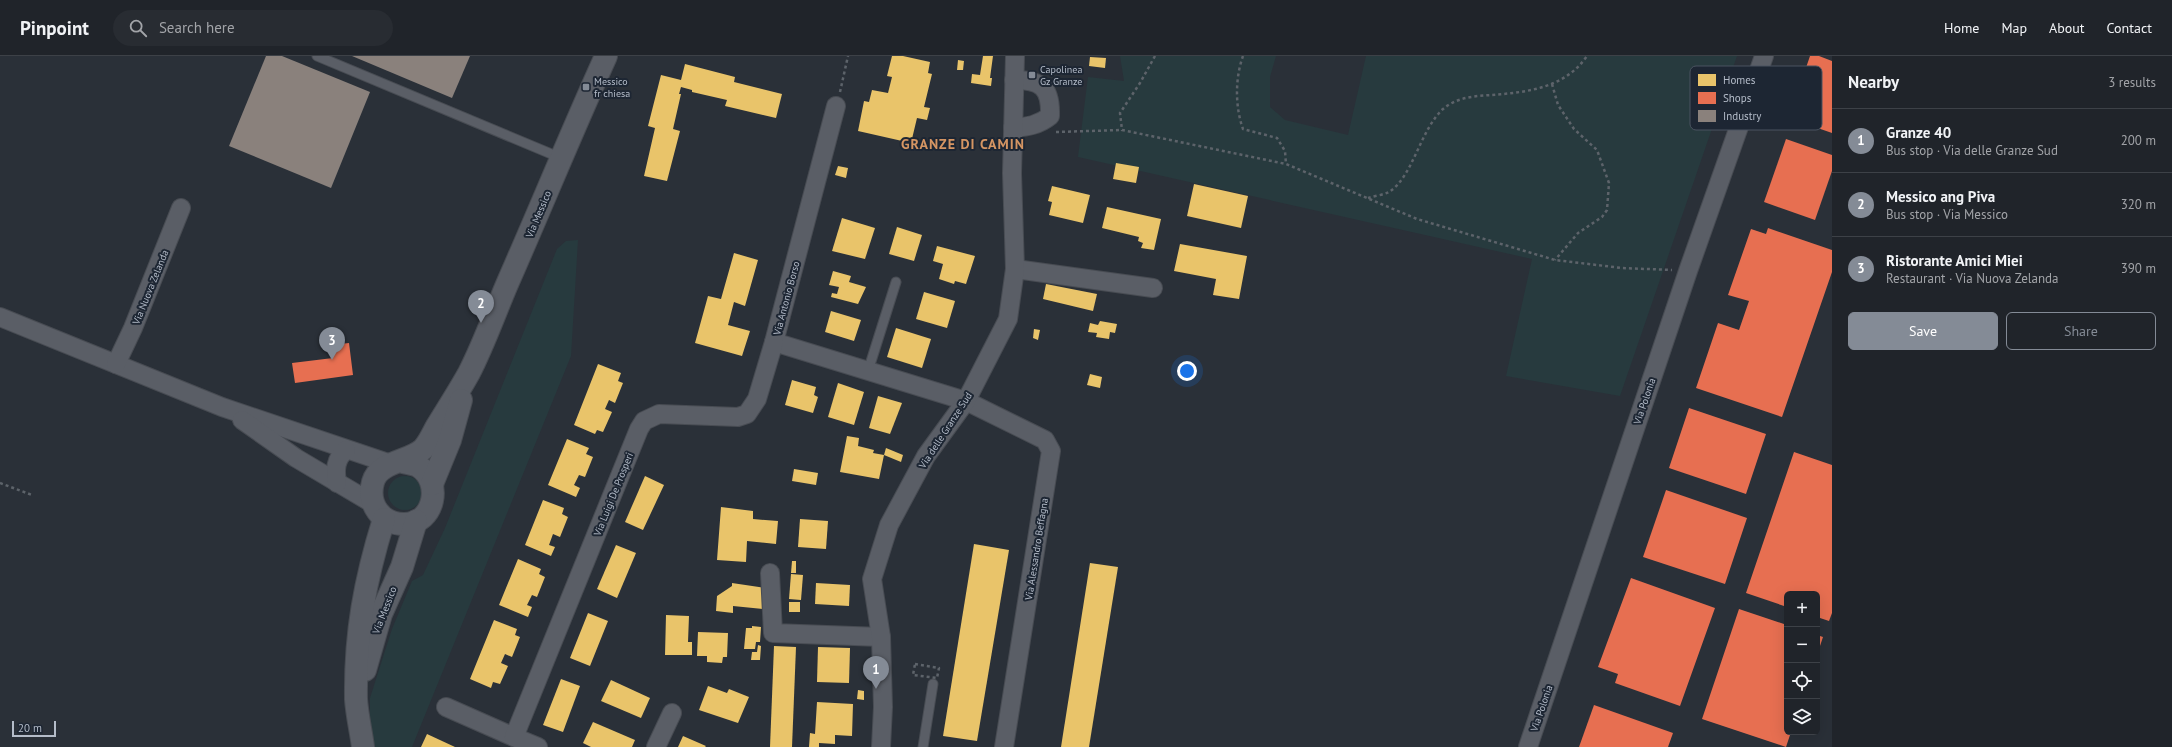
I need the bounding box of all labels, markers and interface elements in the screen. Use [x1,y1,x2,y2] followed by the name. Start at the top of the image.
[113,10,393,46] search box
[20,16,89,40] text: Pinpoint
[127,17,149,39] icon: search
[159,18,235,37] text: Search here
[1944,19,1979,37] text: Home
[2001,19,2027,37] text: Map
[2049,19,2085,37] text: About
[2107,19,2152,37] text: Contact
[1040,63,1082,88] place label: Capolinea Gz Granze
[1690,66,1822,130] legend
[1027,70,1037,80] marker: Capolinea Gz Granze
[1848,71,1899,93] text: Nearby
[1723,73,1756,87] text: Homes
[2108,74,2156,91] text: 3 results
[594,75,630,100] place label: Messico fr chiesa
[581,82,591,92] marker: Messico fr chiesa
[1723,91,1752,105] text: Shops
[1723,109,1762,123] text: Industry
[1886,123,1951,142] text: Granze 40
[1857,132,1865,149] text: 1
[2121,132,2156,149] text: 200 m
[901,135,1025,153] district label: GRANZE DI CAMIN
[1886,142,2058,159] text: Bus stop · Via delle Granze Sud
[1886,187,1995,206] text: Messico ang Piva
[522,189,554,241] street label: Via Messico
[1857,196,1865,213] text: 2
[2121,196,2156,213] text: 320 m
[1886,206,2008,223] text: Bus stop · Via Messico
[129,248,171,327] street label: Via Nuova Zelanda
[1886,251,2023,270] text: Ristorante Amici Miei
[770,260,803,337] street label: Via Antonio Borso
[1857,260,1865,277] text: 3
[2121,260,2156,277] text: 390 m
[1886,270,2059,287] text: Restaurant · Via Nuova Zelanda
[468,290,494,323] pin: 2
[1848,312,1998,350] button: Save
[2006,312,2156,350] button: Share
[319,327,345,360] pin: 3
[1177,361,1197,381] your location
[1630,376,1658,427] street label: Via Polonia
[915,390,975,472] street label: Via delle Granze Sud
[590,451,636,539] street label: Via Luigi De Prosperi
[1022,497,1051,602] street label: Via Alessandro Beffagna
[369,585,399,637] street label: Via Messico
[1784,591,1820,735] map controls
[1784,591,1820,627] button: +
[1784,627,1820,663] button: −
[863,656,889,689] pin: 1
[1784,663,1820,699] button: locate
[1527,683,1555,734] street label: Via Polonia
[1784,699,1820,735] button: layers
[12,719,56,738] scale bar
[18,721,42,735] text: 20 m

